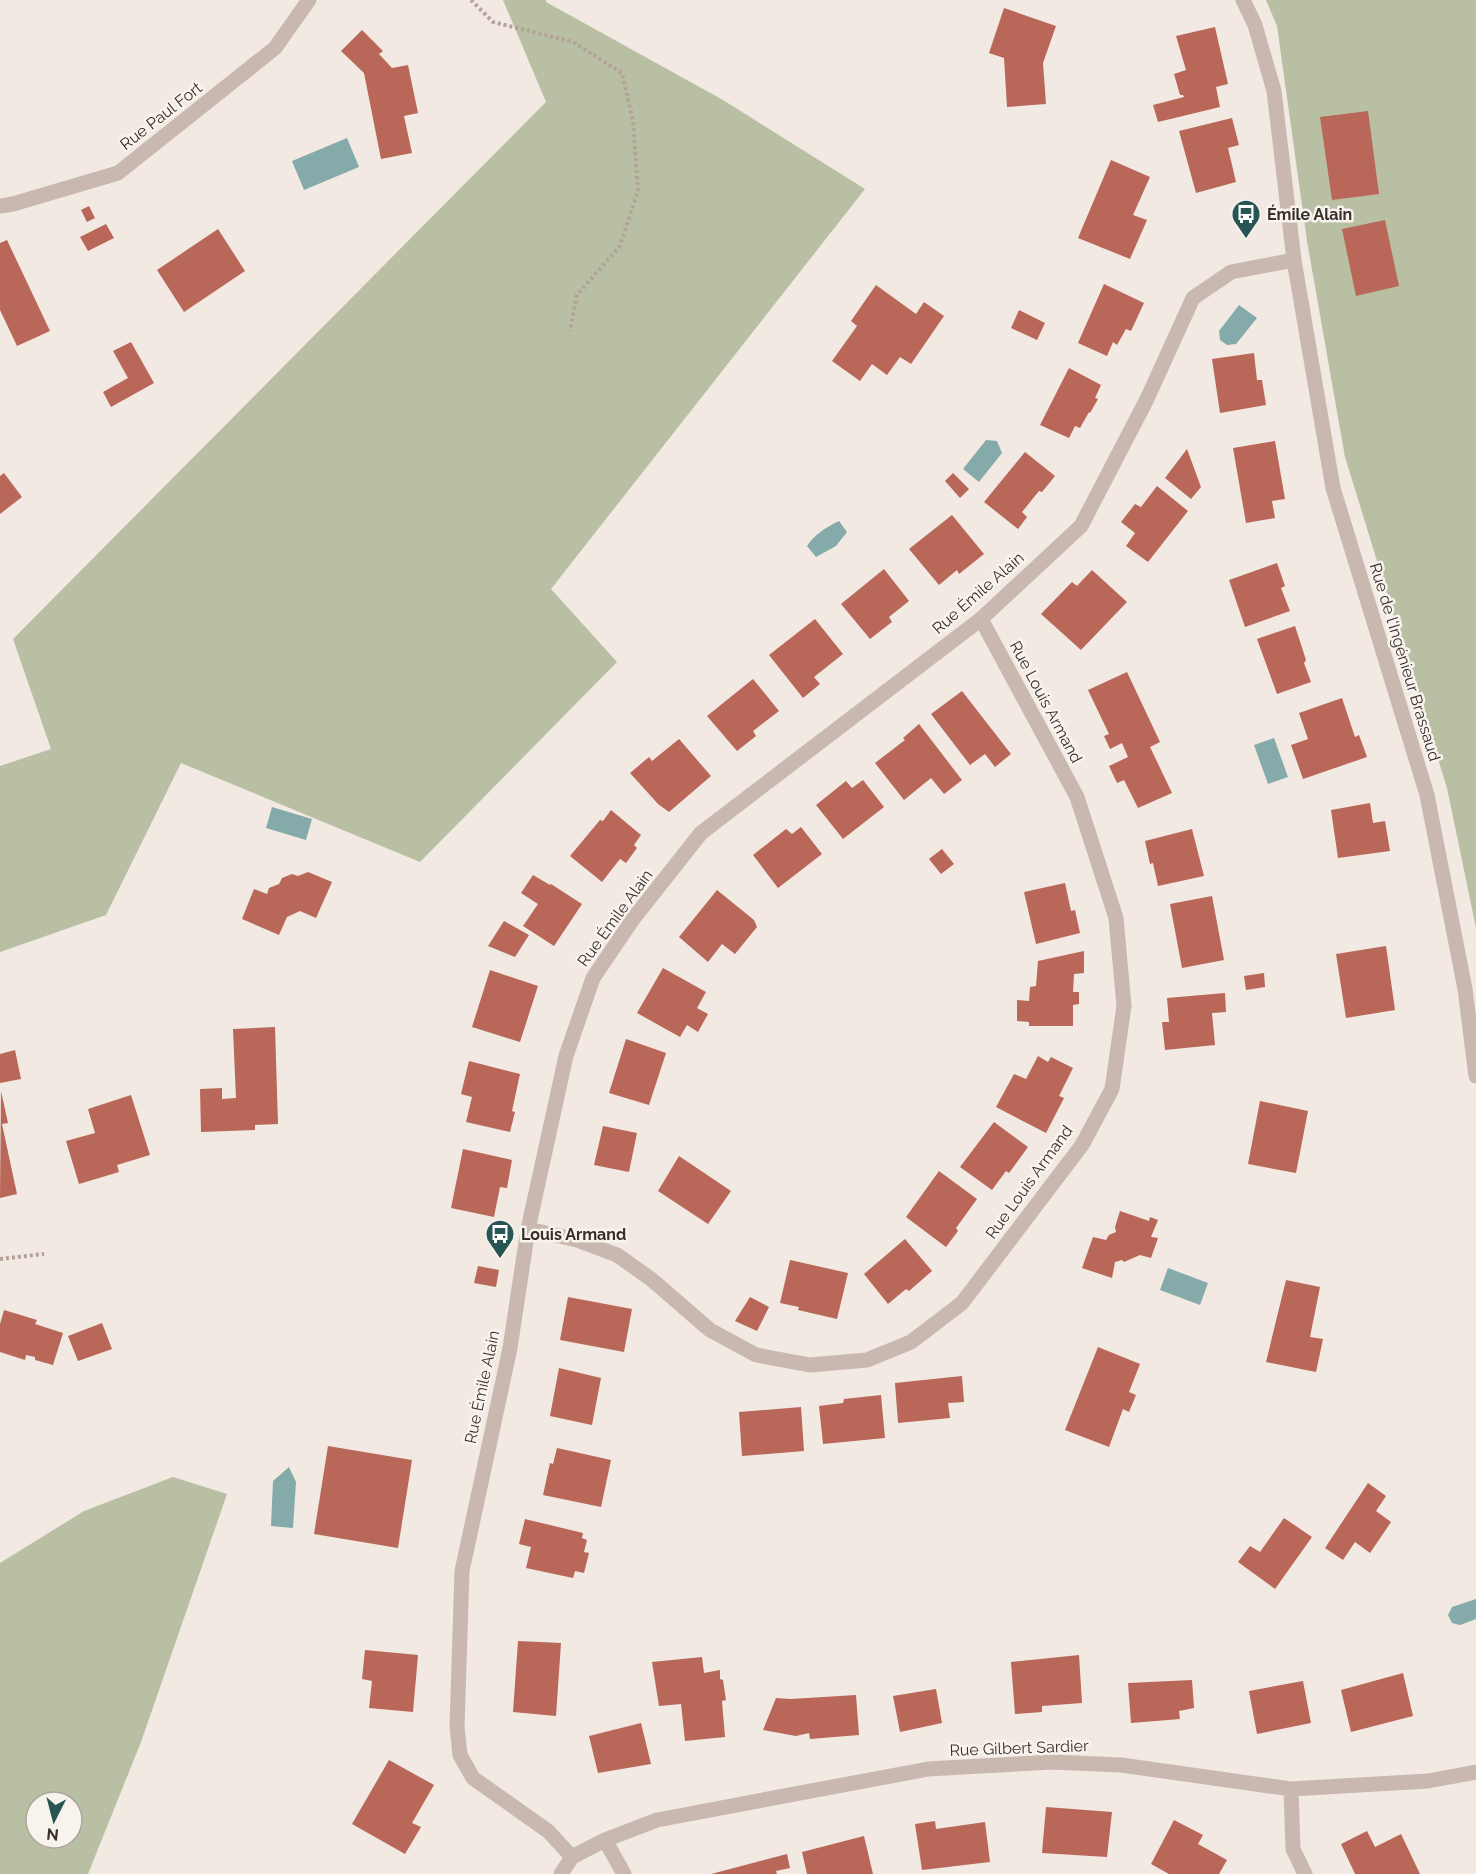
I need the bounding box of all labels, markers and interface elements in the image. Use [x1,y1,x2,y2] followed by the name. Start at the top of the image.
[116,78,206,154] street label: Rue Paul Fort
[1230,198,1262,240] bus stop icon: Émile Alain
[1267,204,1352,224] place label: Émile Alain
[928,547,1028,638] street label: Rue Émile Alain
[1366,561,1444,763] street label: Rue de l'Ingénieur Brassaud
[1006,638,1086,766] street label: Rue Louis Armand
[573,865,657,970] street label: Rue Émile Alain
[982,1122,1077,1242] street label: Rue Louis Armand
[484,1218,516,1260] bus stop icon: Louis Armand
[521,1225,626,1244] place label: Louis Armand
[460,1328,503,1445] street label: Rue Émile Alain
[949,1736,1089,1760] street label: Rue Gilbert Sardier
[24,1790,84,1850] north arrow
[45,1824,60,1845] text: N

